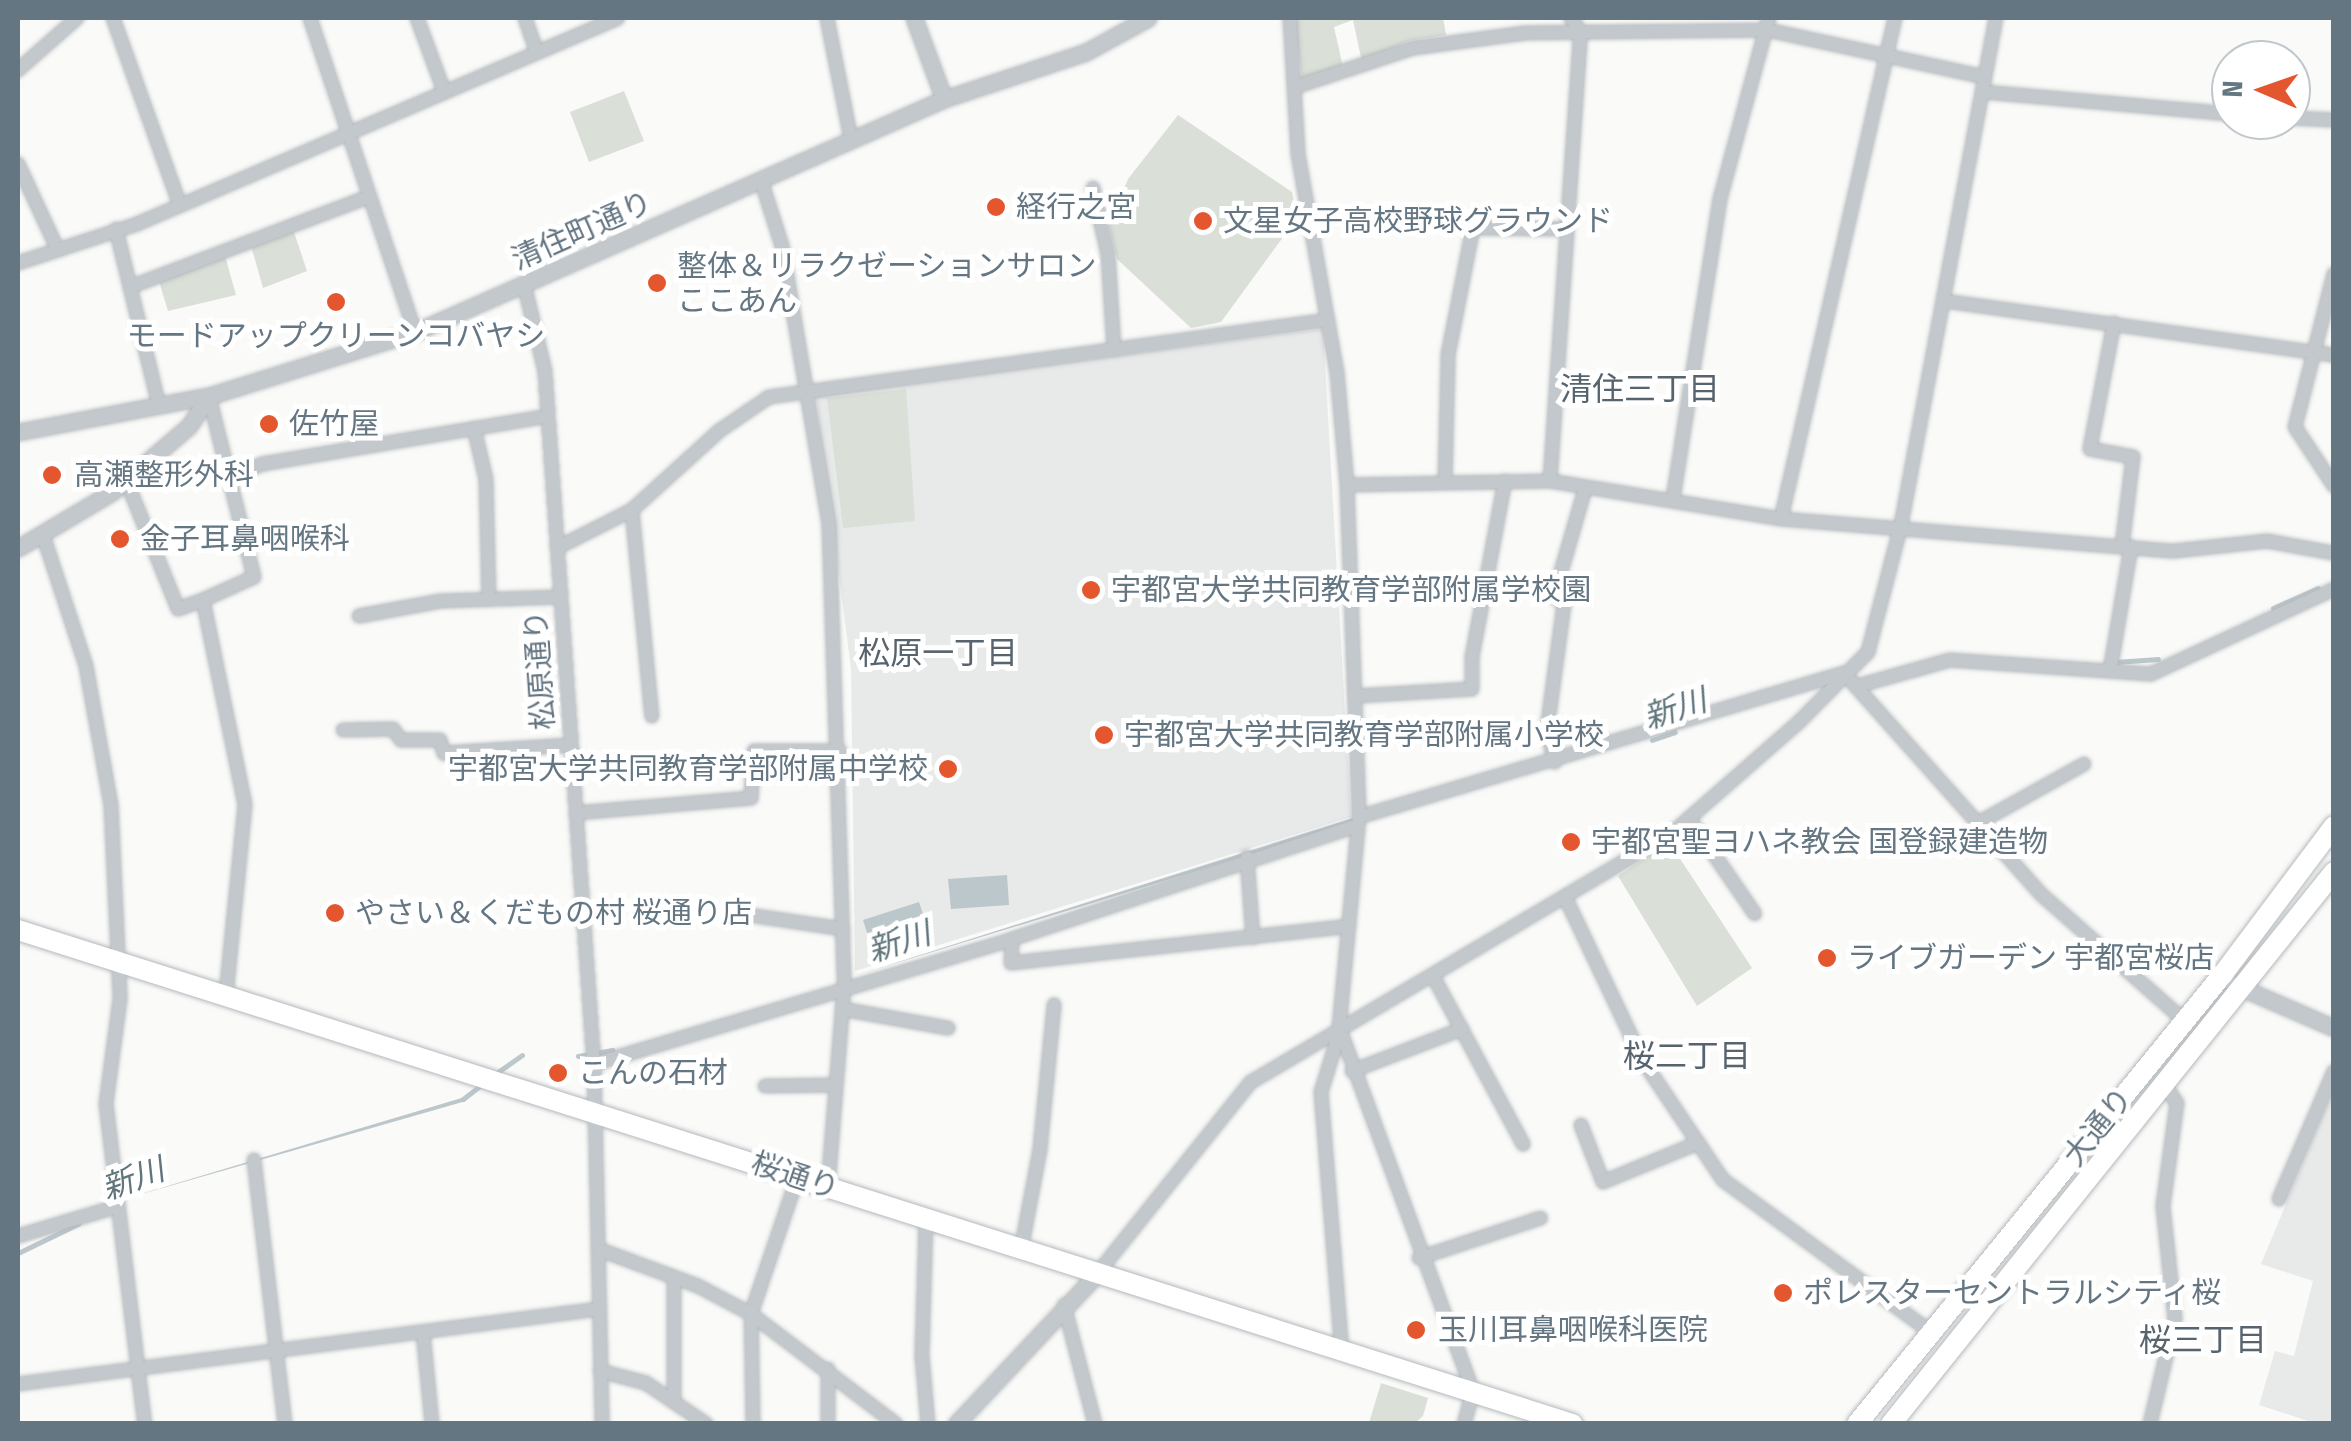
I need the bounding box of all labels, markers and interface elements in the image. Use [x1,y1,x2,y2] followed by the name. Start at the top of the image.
[2211,40,2311,140] north arrow
[2216,80,2249,98] text: N
[506,184,658,278] street label: 清住町通り
[1016,189,1136,225] place label: 経行之宮
[985,196,1007,218] marker: 経行之宮
[1223,203,1613,239] place label: 文星女子高校野球グラウンド
[1192,210,1214,232] marker: 文星女子高校野球グラウンド
[677,248,1097,318] place label: 整体＆リラクゼーションサロン ここあん
[646,272,668,294] marker: 整体＆リラクゼーションサロン ここあん
[325,291,347,313] marker: モードアップクリーンコバヤシ
[126,318,546,354] place label: モードアップクリーンコバヤシ
[1560,370,1720,408] district label: 清住三丁目
[289,406,379,442] place label: 佐竹屋
[258,413,280,435] marker: 佐竹屋
[74,457,254,493] place label: 高瀬整形外科
[39,462,65,488] marker: 高瀬整形外科
[140,521,350,557] place label: 金子耳鼻咽喉科
[109,528,131,550] marker: 金子耳鼻咽喉科
[1111,572,1591,608] place label: 宇都宮大学共同教育学部附属学校園
[1080,579,1102,601] marker: 宇都宮大学共同教育学部附属学校園
[518,609,562,731] street label: 松原通り
[858,634,1018,672] district label: 松原一丁目
[1639,681,1711,737] water label: 新川
[1124,717,1604,753] place label: 宇都宮大学共同教育学部附属小学校
[1093,724,1115,746] marker: 宇都宮大学共同教育学部附属小学校
[448,751,928,787] place label: 宇都宮大学共同教育学部附属中学校
[937,758,959,780] marker: 宇都宮大学共同教育学部附属中学校
[1591,824,2048,860] place label: 宇都宮聖ヨハネ教会 国登録建造物
[1560,831,1582,853] marker: 宇都宮聖ヨハネ教会 国登録建造物
[355,895,752,931] place label: やさい＆くだもの村 桜通り店
[324,902,346,924] marker: やさい＆くだもの村 桜通り店
[863,914,935,970] water label: 新川
[1847,940,2214,976] place label: ライブガーデン 宇都宮桜店
[1816,947,1838,969] marker: ライブガーデン 宇都宮桜店
[1623,1037,1751,1075] district label: 桜二丁目
[578,1055,728,1091] place label: こんの石材
[547,1062,569,1084] marker: こんの石材
[2056,1081,2140,1173] street label: 大通り
[747,1145,843,1207] street label: 桜通り
[96,1150,170,1208] water label: 新川
[1803,1275,2223,1311] place label: ポレスターセントラルシティ桜
[1772,1282,1794,1304] marker: ポレスターセントラルシティ桜
[1438,1312,1708,1348] place label: 玉川耳鼻咽喉科医院
[1403,1317,1429,1343] marker: 玉川耳鼻咽喉科医院
[2139,1321,2267,1359] district label: 桜三丁目

